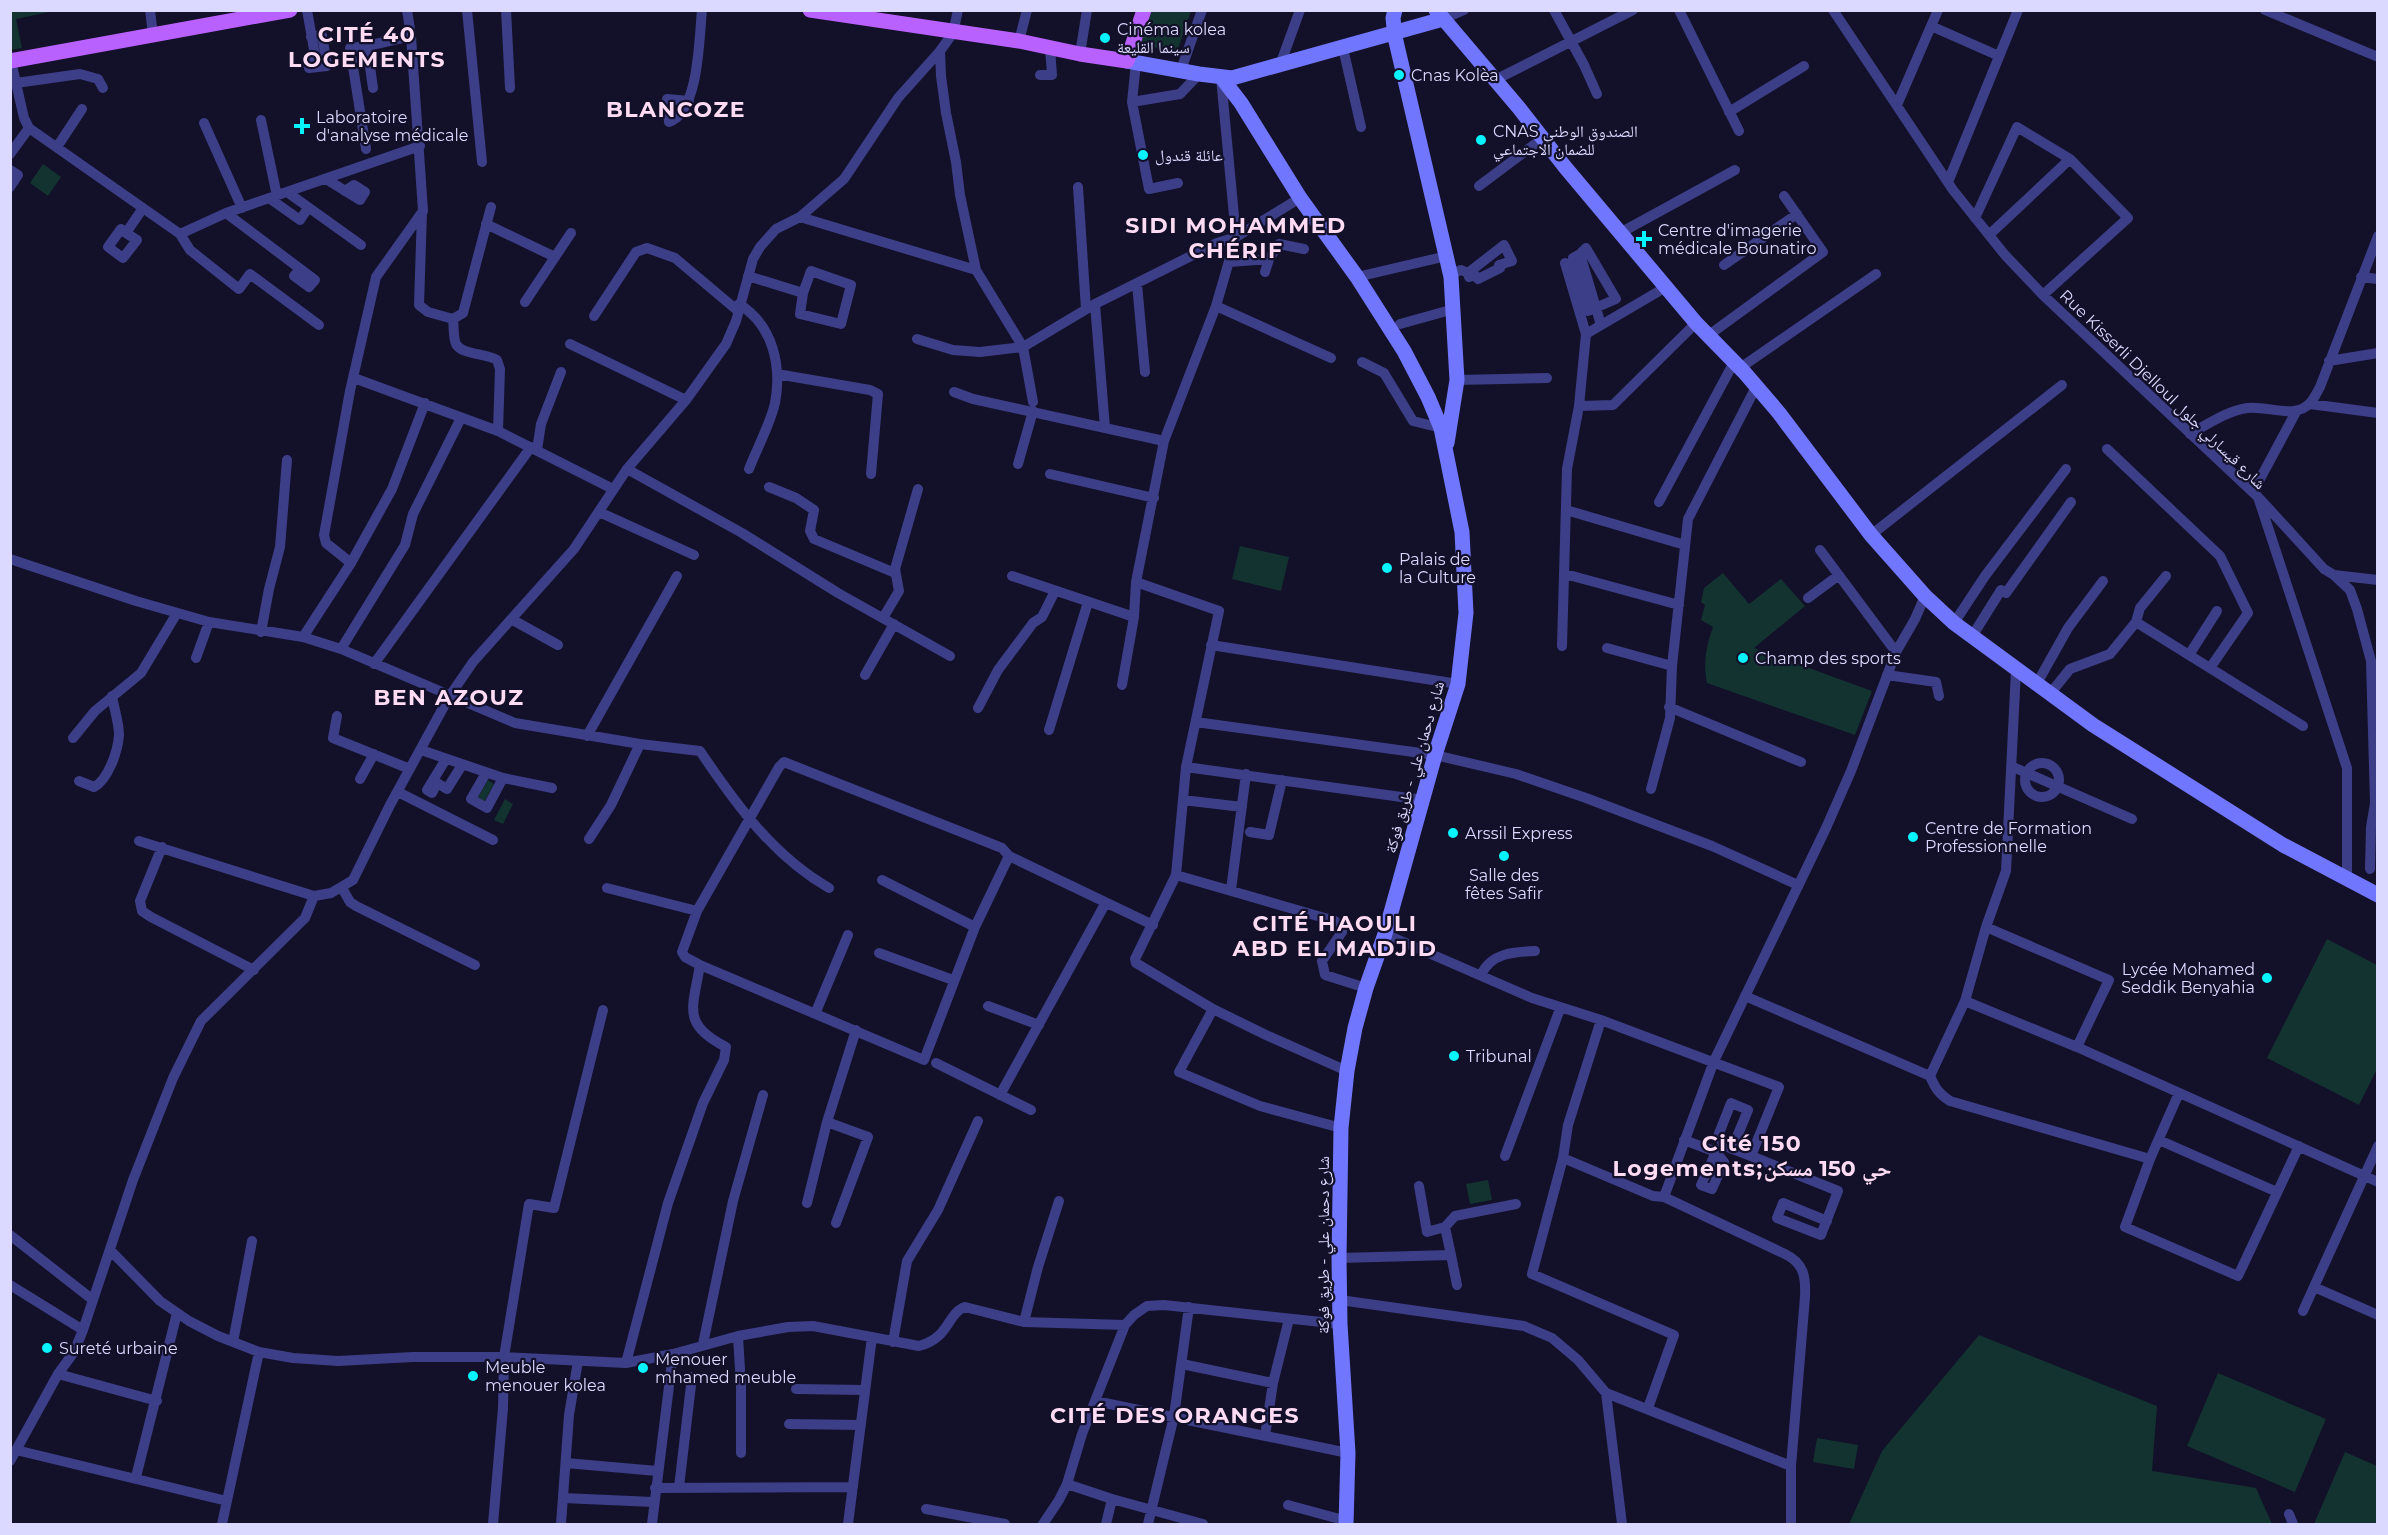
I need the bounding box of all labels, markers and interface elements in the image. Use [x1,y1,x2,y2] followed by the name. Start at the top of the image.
[1117,20,1226,57] place label: Cinéma kolea سينما القليعة
[288,21,446,73] district label: CITÉ 40 LOGEMENTS
[1098,31,1112,45] marker: Cinéma kolea سينما القليعة
[1411,66,1499,85] place label: Cnas Kolèa
[1392,68,1406,82] marker: Cnas Kolèa
[606,96,746,123] district label: BLANCOZE
[316,108,468,145] place label: Laboratoire d'analyse médicale
[293,117,311,135] marker: Laboratoire d'analyse médicale
[1493,122,1638,162] place label: CNAS الصندوق الوطني للضمان الاجتماعي
[1474,133,1488,147] marker: CNAS الصندوق الوطني للضمان الاجتماعي
[1155,146,1223,166] place label: عائلة قندول
[1136,148,1150,162] marker: عائلة قندول
[1125,212,1347,264] district label: SIDI MOHAMMED CHÉRIF
[1658,221,1817,258] place label: Centre d'imagerie médicale Bounatiro
[1635,230,1653,248] marker: Centre d'imagerie médicale Bounatiro
[2054,286,2270,495] street label: Rue Kisserli Djelloul شارع قيسارلي جلول
[1399,550,1476,587] place label: Palais de la Culture
[1380,561,1394,575] marker: Palais de la Culture
[1755,649,1901,668] place label: Champ des sports
[1736,651,1750,665] marker: Champ des sports
[1381,679,1451,856] street label: شارع دحمان علي - طريق فوكة
[373,684,525,711] district label: BEN AZOUZ
[1925,819,2092,856] place label: Centre de Formation Professionnelle
[1465,824,1573,843] place label: Arssil Express
[1446,826,1460,840] marker: Arssil Express
[1906,830,1920,844] marker: Centre de Formation Professionnelle
[1497,849,1511,863] marker: Salle des fêtes Safir
[1465,866,1543,903] place label: Salle des fêtes Safir
[1232,910,1437,962] district label: CITÉ HAOULI ABD EL MADJID
[2121,960,2255,997] place label: Lycée Mohamed Seddik Benyahia
[2260,971,2274,985] marker: Lycée Mohamed Seddik Benyahia
[1466,1047,1532,1066] place label: Tribunal
[1447,1049,1461,1063] marker: Tribunal
[1613,1130,1891,1185] district label: Cité 150 Logements;حي 150 مسكن
[1314,1156,1336,1334] street label: شارع دحمان علي - طريق فوكة
[59,1339,178,1358] place label: Sureté urbaine
[40,1341,54,1355] marker: Sureté urbaine
[655,1350,796,1387] place label: Menouer mhamed meuble
[485,1358,606,1395] place label: Meuble menouer kolea
[636,1361,650,1375] marker: Menouer mhamed meuble
[466,1369,480,1383] marker: Meuble menouer kolea
[1050,1402,1300,1429] district label: CITÉ DES ORANGES

